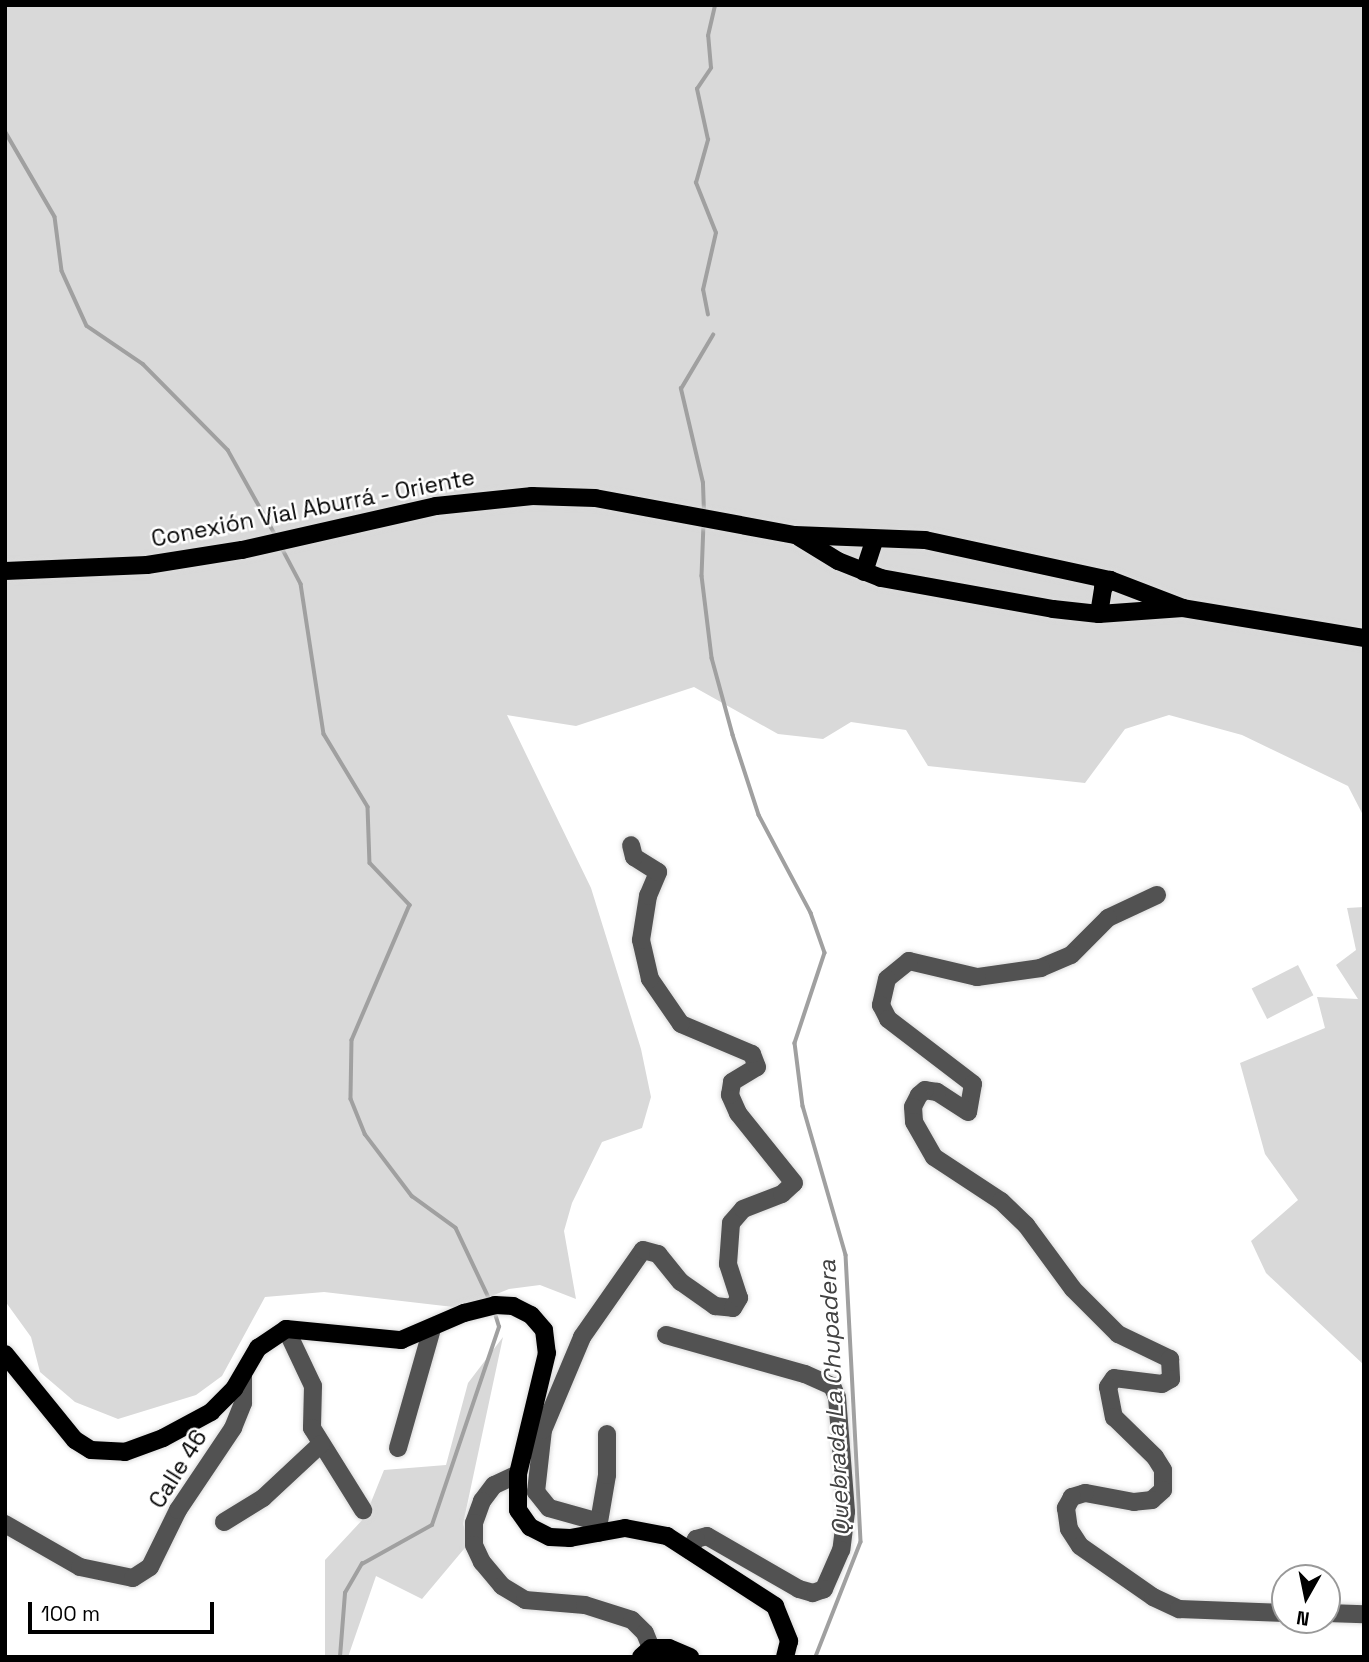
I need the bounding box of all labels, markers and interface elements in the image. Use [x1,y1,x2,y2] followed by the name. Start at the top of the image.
[148,463,478,553] street label: Conexión Vial Aburrá - Oriente
[812,1259,856,1537] water label: Quebrada La Chupadera
[143,1425,213,1513] street label: Calle 46
[1271,1564,1341,1634] north arrow
[32,1588,217,1632] scale bar
[41,1600,100,1627] text: 100 m
[1295,1605,1311,1632] text: N

